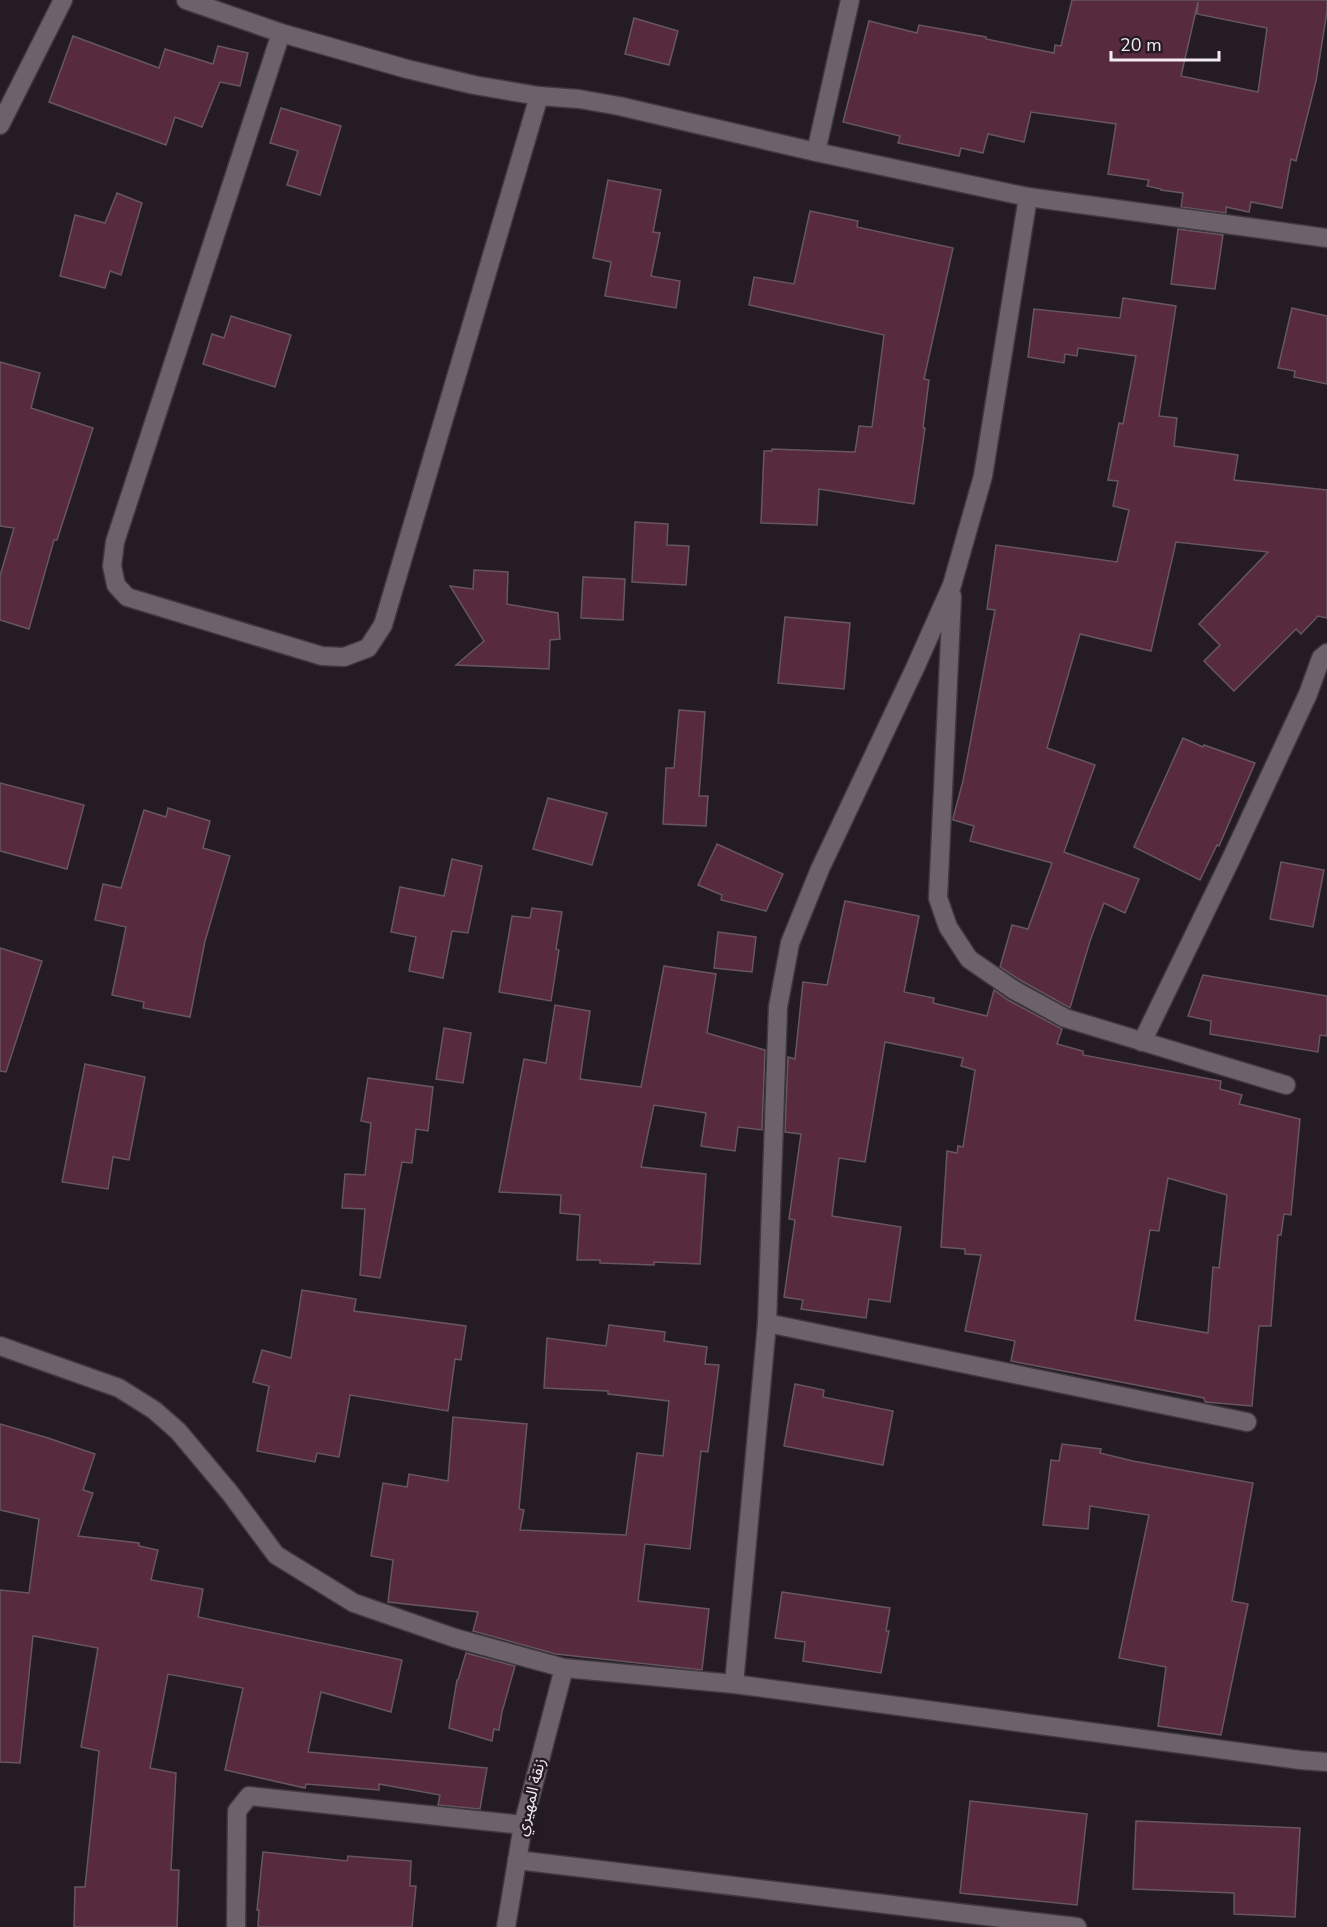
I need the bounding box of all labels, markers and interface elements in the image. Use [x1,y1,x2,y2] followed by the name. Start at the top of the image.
[1111,24,1219,62] scale bar
[1120,33,1162,57] text: 20 m
[511,1756,552,1838] street label: زنقة المهيري

